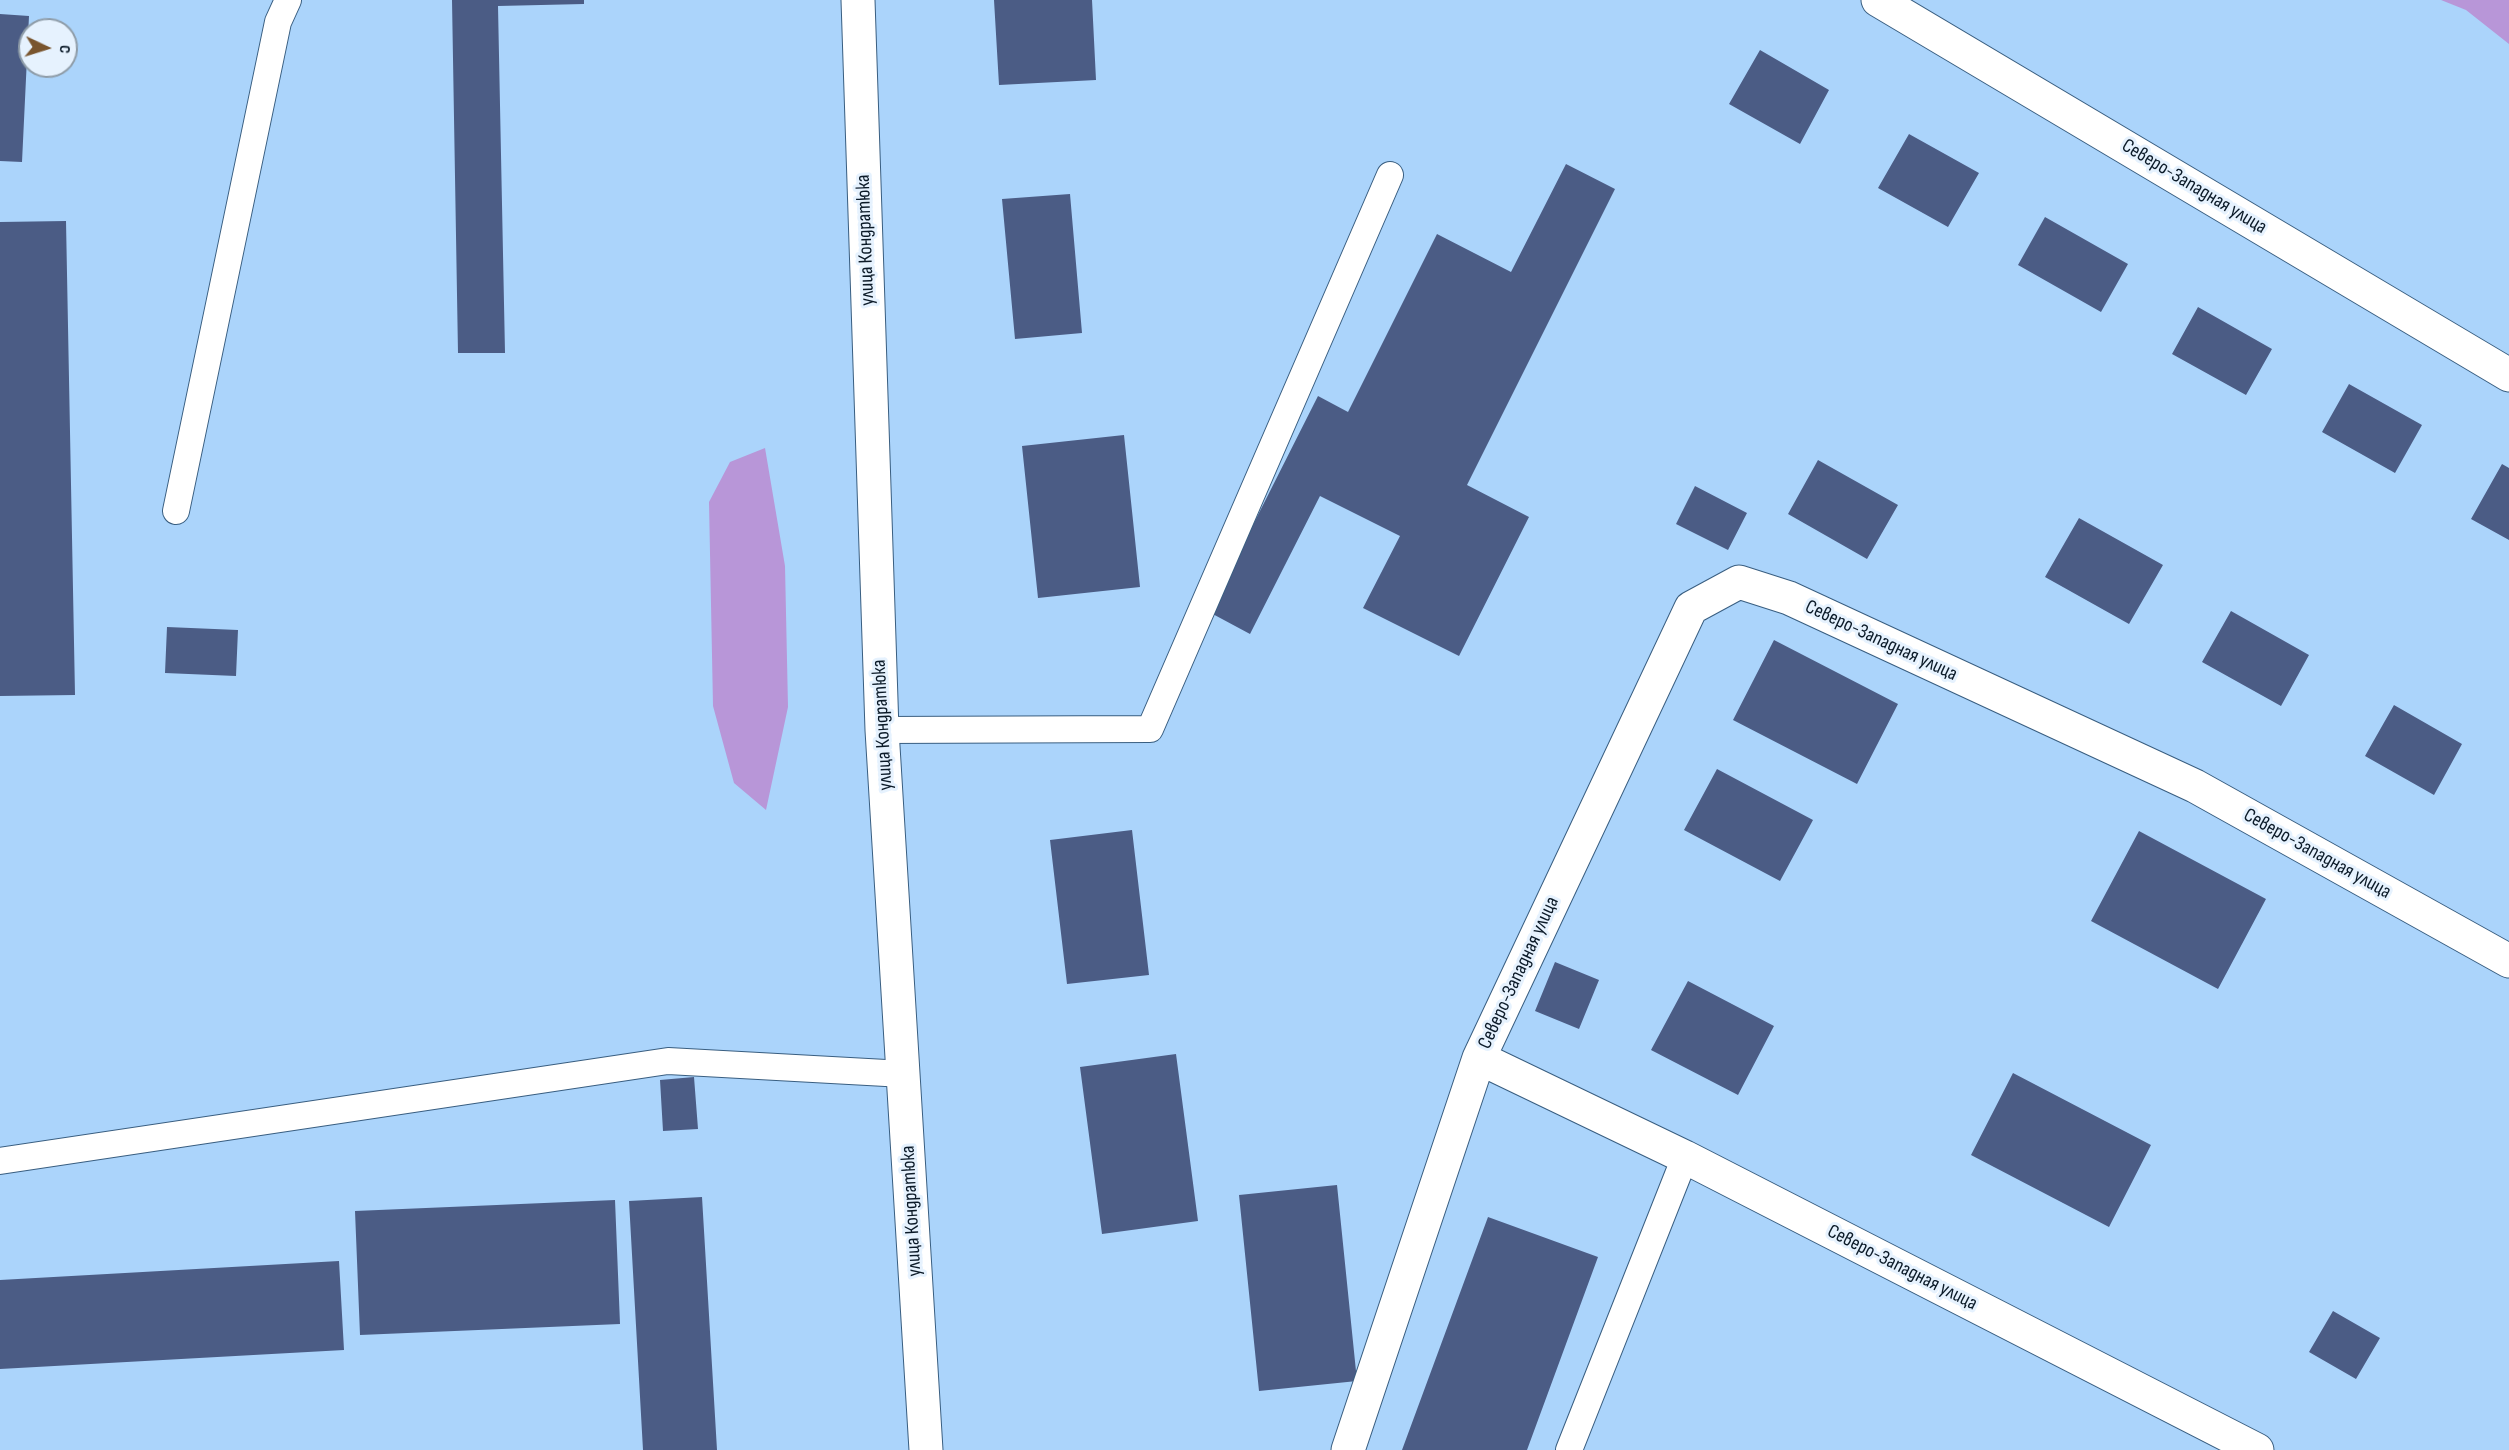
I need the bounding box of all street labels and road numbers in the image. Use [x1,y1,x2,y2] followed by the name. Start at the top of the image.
[2117,134,2271,240] street label: Северо-Западная улица
[852,174,880,306] street label: улица Кондратюка
[1801,595,1961,687] street label: Северо-Западная улица
[868,659,898,791] street label: улица Кондратюка
[2239,804,2395,904] street label: Северо-Западная улица
[1473,893,1565,1053] street label: Северо-Западная улица
[897,1145,927,1277] street label: улица Кондратюка
[1823,1220,1981,1316] street label: Северо-Западная улица

